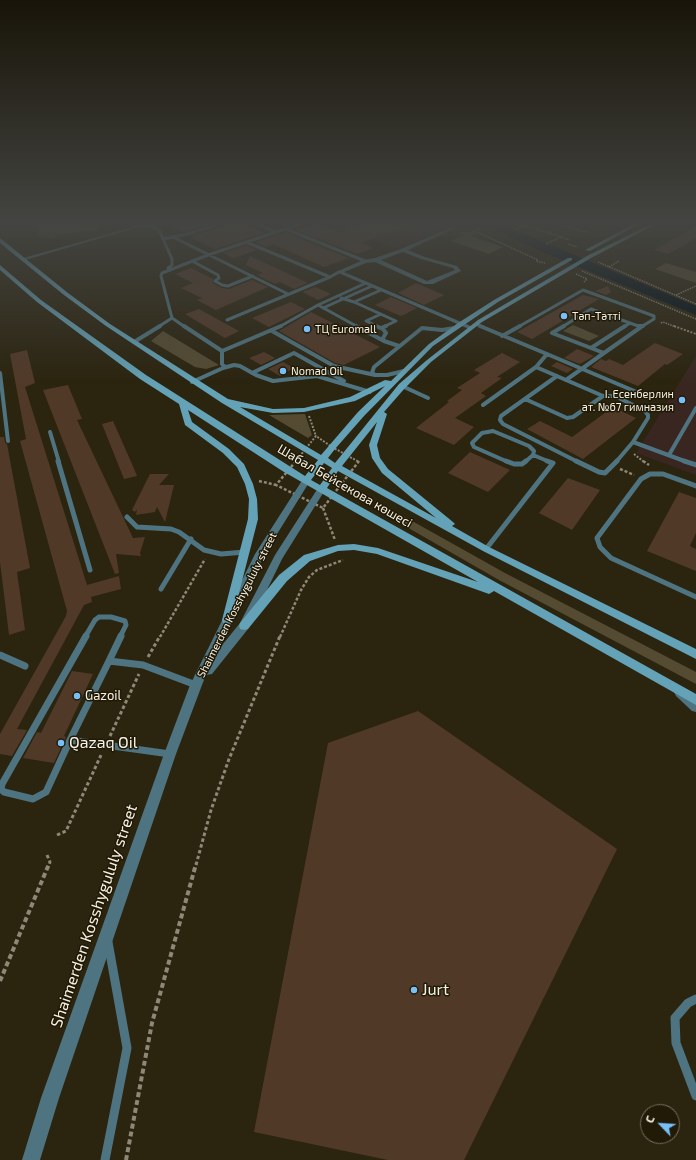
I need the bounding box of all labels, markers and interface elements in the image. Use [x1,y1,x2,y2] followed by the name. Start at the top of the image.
[572,309,621,323] place label: Тәп-Тәтті
[559,311,569,321] marker: Тәп-Тәтті
[315,322,377,336] place label: ТЦ Euromall
[302,324,312,334] marker: ТЦ Euromall
[291,364,343,378] place label: Nomad Oil
[278,366,288,376] marker: Nomad Oil
[582,387,674,413] place label: І. Есенберлин ат. №67 гимназия
[677,395,687,405] marker: І. Есенберлин ат. №67 гимназия
[275,441,415,531] street label: Шабал Бейсекова көшесі
[194,530,280,680] street label: Shaimerden Kosshygululy street
[85,688,121,704] place label: Gazoil
[72,691,82,701] marker: Gazoil
[69,733,138,753] place label: Qazaq Oil
[56,738,66,748] marker: Qazaq Oil
[47,802,141,1030] street label: Shaimerden Kosshygululy street
[422,980,449,1000] place label: Jurt
[409,985,419,995] marker: Jurt
[640,1104,680,1144] north arrow
[642,1113,657,1125] text: С

